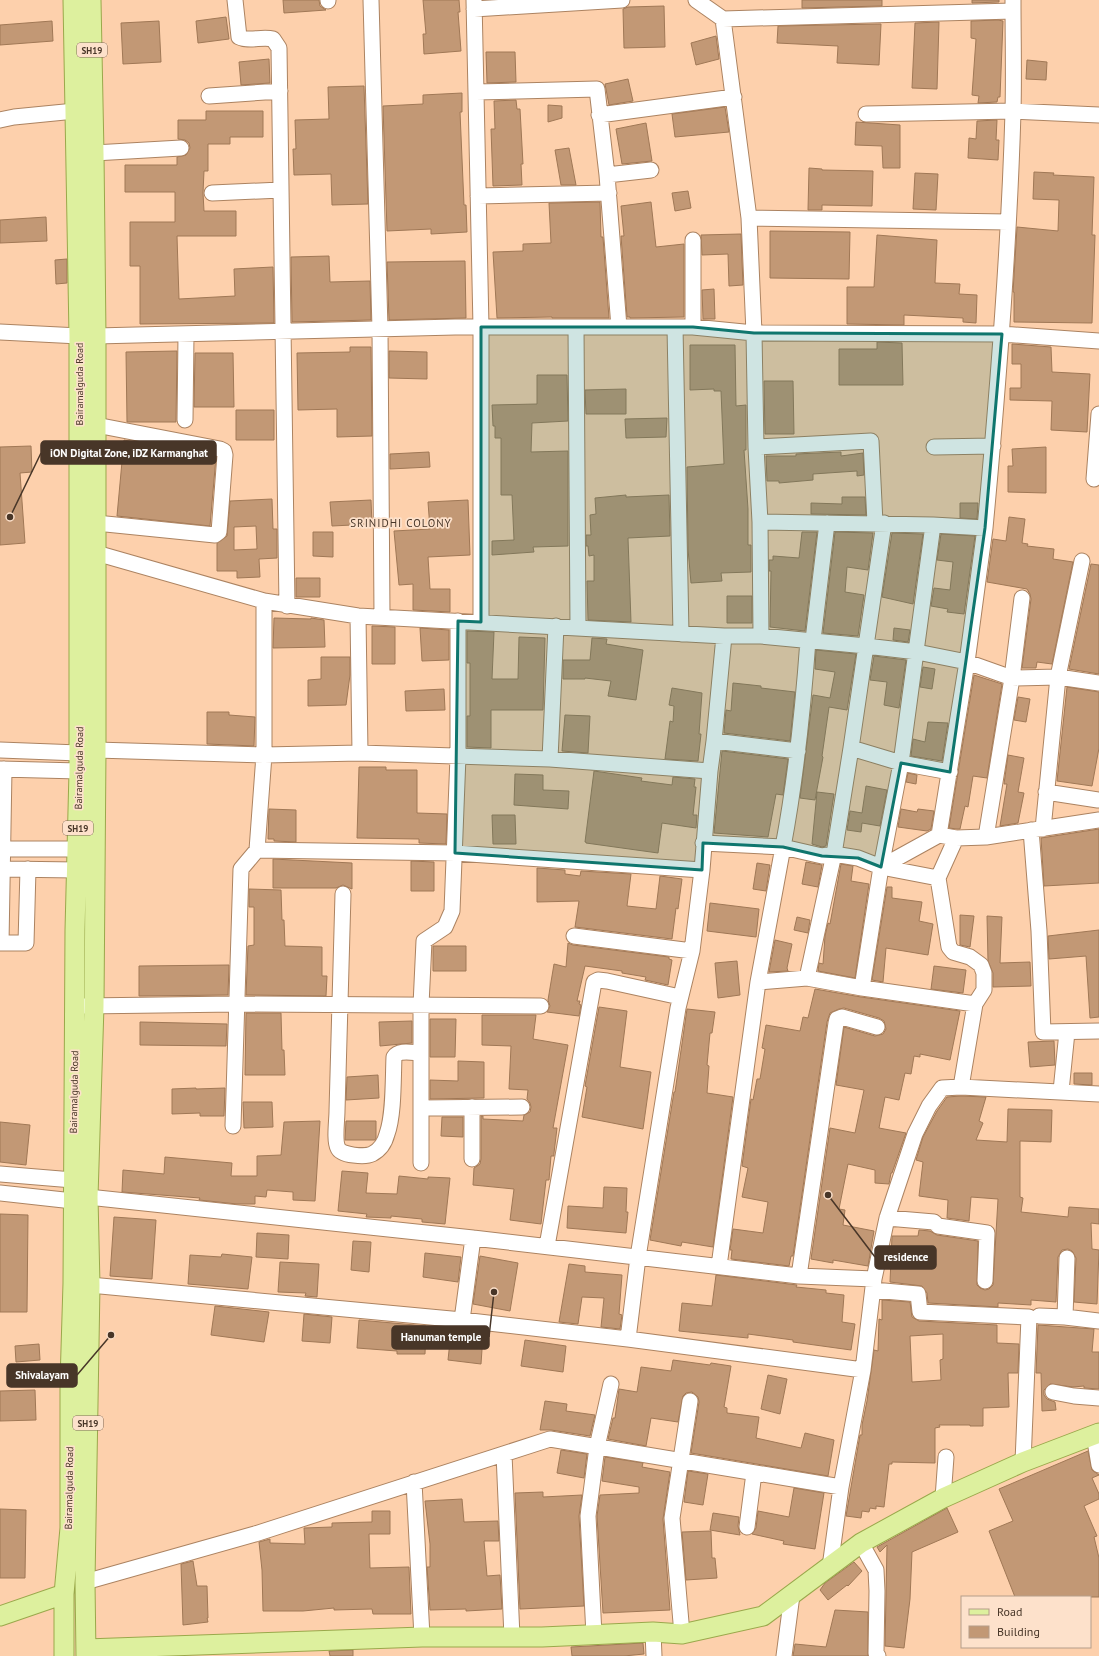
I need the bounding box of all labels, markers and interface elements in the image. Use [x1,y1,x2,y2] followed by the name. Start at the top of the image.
[77,43,107,57] road number: SH19
[73,343,86,425] street label: Bairamalguda Road
[41,441,216,464] callout: iON Digital Zone, iDZ Karmanghat
[50,446,208,460] text: iON Digital Zone, iDZ Karmanghat
[350,516,452,530] district label: SRINIDHI COLONY
[72,727,86,809] street label: Bairamalguda Road
[63,821,93,835] road number: SH19
[67,1051,81,1133] street label: Bairamalguda Road
[875,1246,936,1269] callout: residence
[884,1250,929,1264] text: residence
[392,1326,489,1349] callout: Hanuman temple
[401,1330,482,1344] text: Hanuman temple
[7,1364,77,1387] callout: Shivalayam
[15,1368,69,1382] text: Shivalayam
[73,1416,103,1430] road number: SH19
[62,1447,76,1529] street label: Bairamalguda Road
[961,1596,1091,1648] legend
[997,1604,1022,1619] text: Road
[997,1624,1040,1639] text: Building

